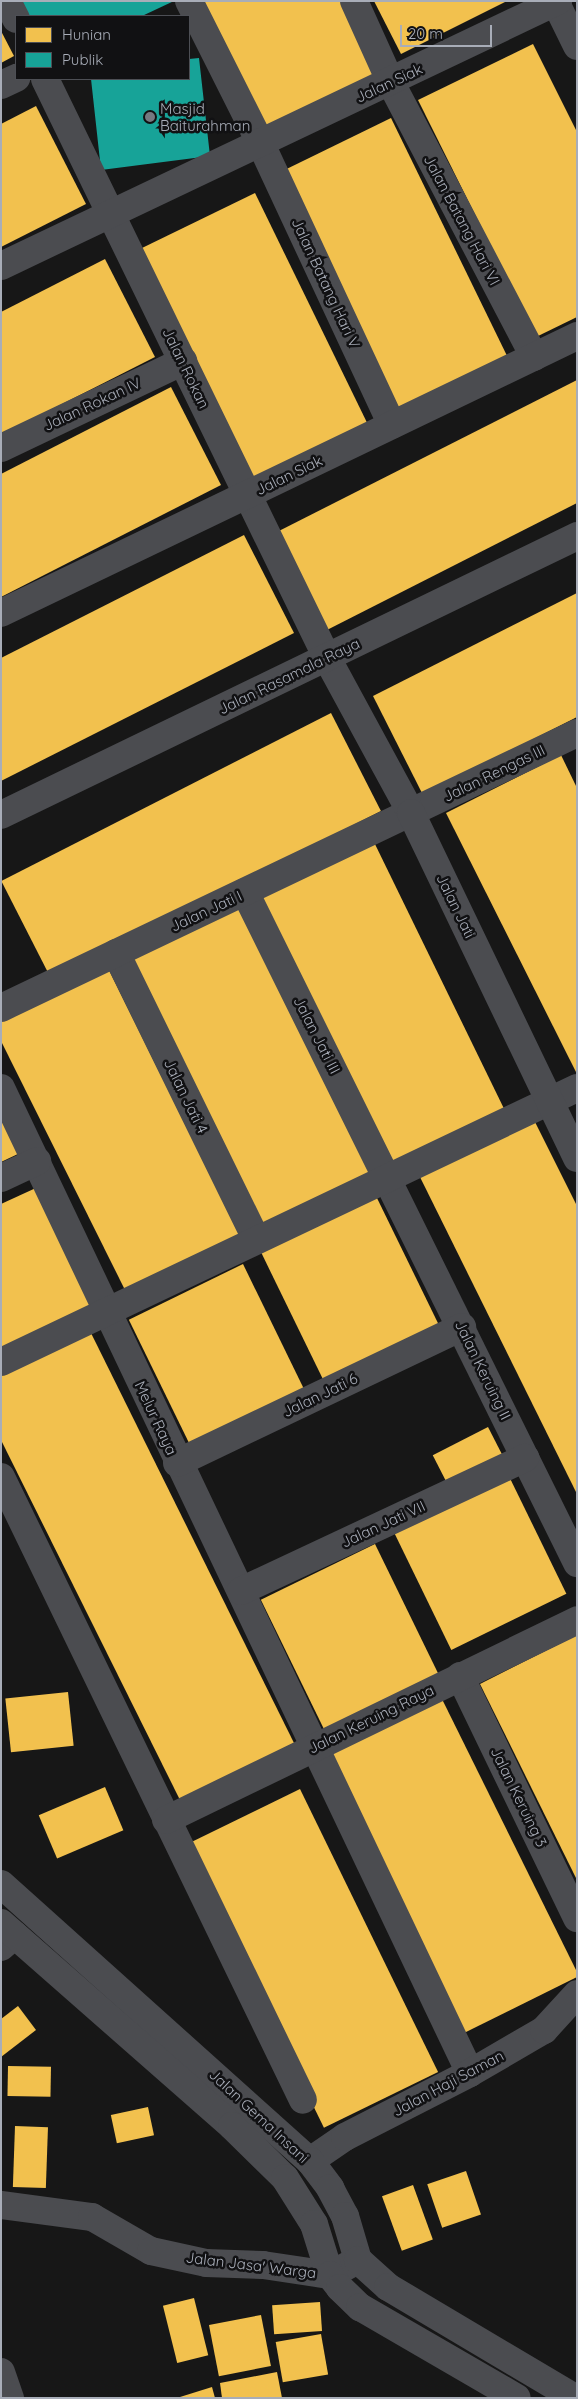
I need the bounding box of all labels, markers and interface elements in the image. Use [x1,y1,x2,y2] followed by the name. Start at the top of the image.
[15,15,190,80] legend
[403,15,496,47] scale bar
[408,24,443,43] text: 20 m
[62,25,111,44] text: Hunian
[62,50,103,69] text: Publik
[353,60,425,106] street label: Jalan Siak
[160,99,250,134] place label: Masjid Baiturahman
[144,111,156,123] marker: Masjid Baiturahman
[420,152,504,288] street label: Jalan Batang Hari VI
[288,215,364,351] street label: Jalan Batang Hari V
[159,325,213,411] street label: Jalan Rokan
[40,374,144,434] street label: Jalan Rokan IV
[253,451,325,499] street label: Jalan Siak
[216,634,362,718] street label: Jalan Rasamala Raya
[440,741,548,805] street label: Jalan Rengas III
[433,871,479,941] street label: Jalan Jati
[167,887,245,935] street label: Jalan Jati I
[290,993,344,1077] street label: Jalan Jati III
[160,1056,212,1136] street label: Jalan Jati 4
[451,1317,515,1423] street label: Jalan Keruing II
[280,1369,360,1421] street label: Jalan Jati 6
[131,1378,181,1458] street label: Melur Raya
[338,1497,428,1551] street label: Jalan Jati VII
[305,1681,437,1757] street label: Jalan Keruing Raya
[487,1744,551,1850] street label: Jalan Keruing 3
[389,2046,507,2120] street label: Jalan Haji Saman
[206,2065,312,2167] street label: Jalan Gema Insani
[185,2248,317,2282] street label: Jalan Jasa' Warga

